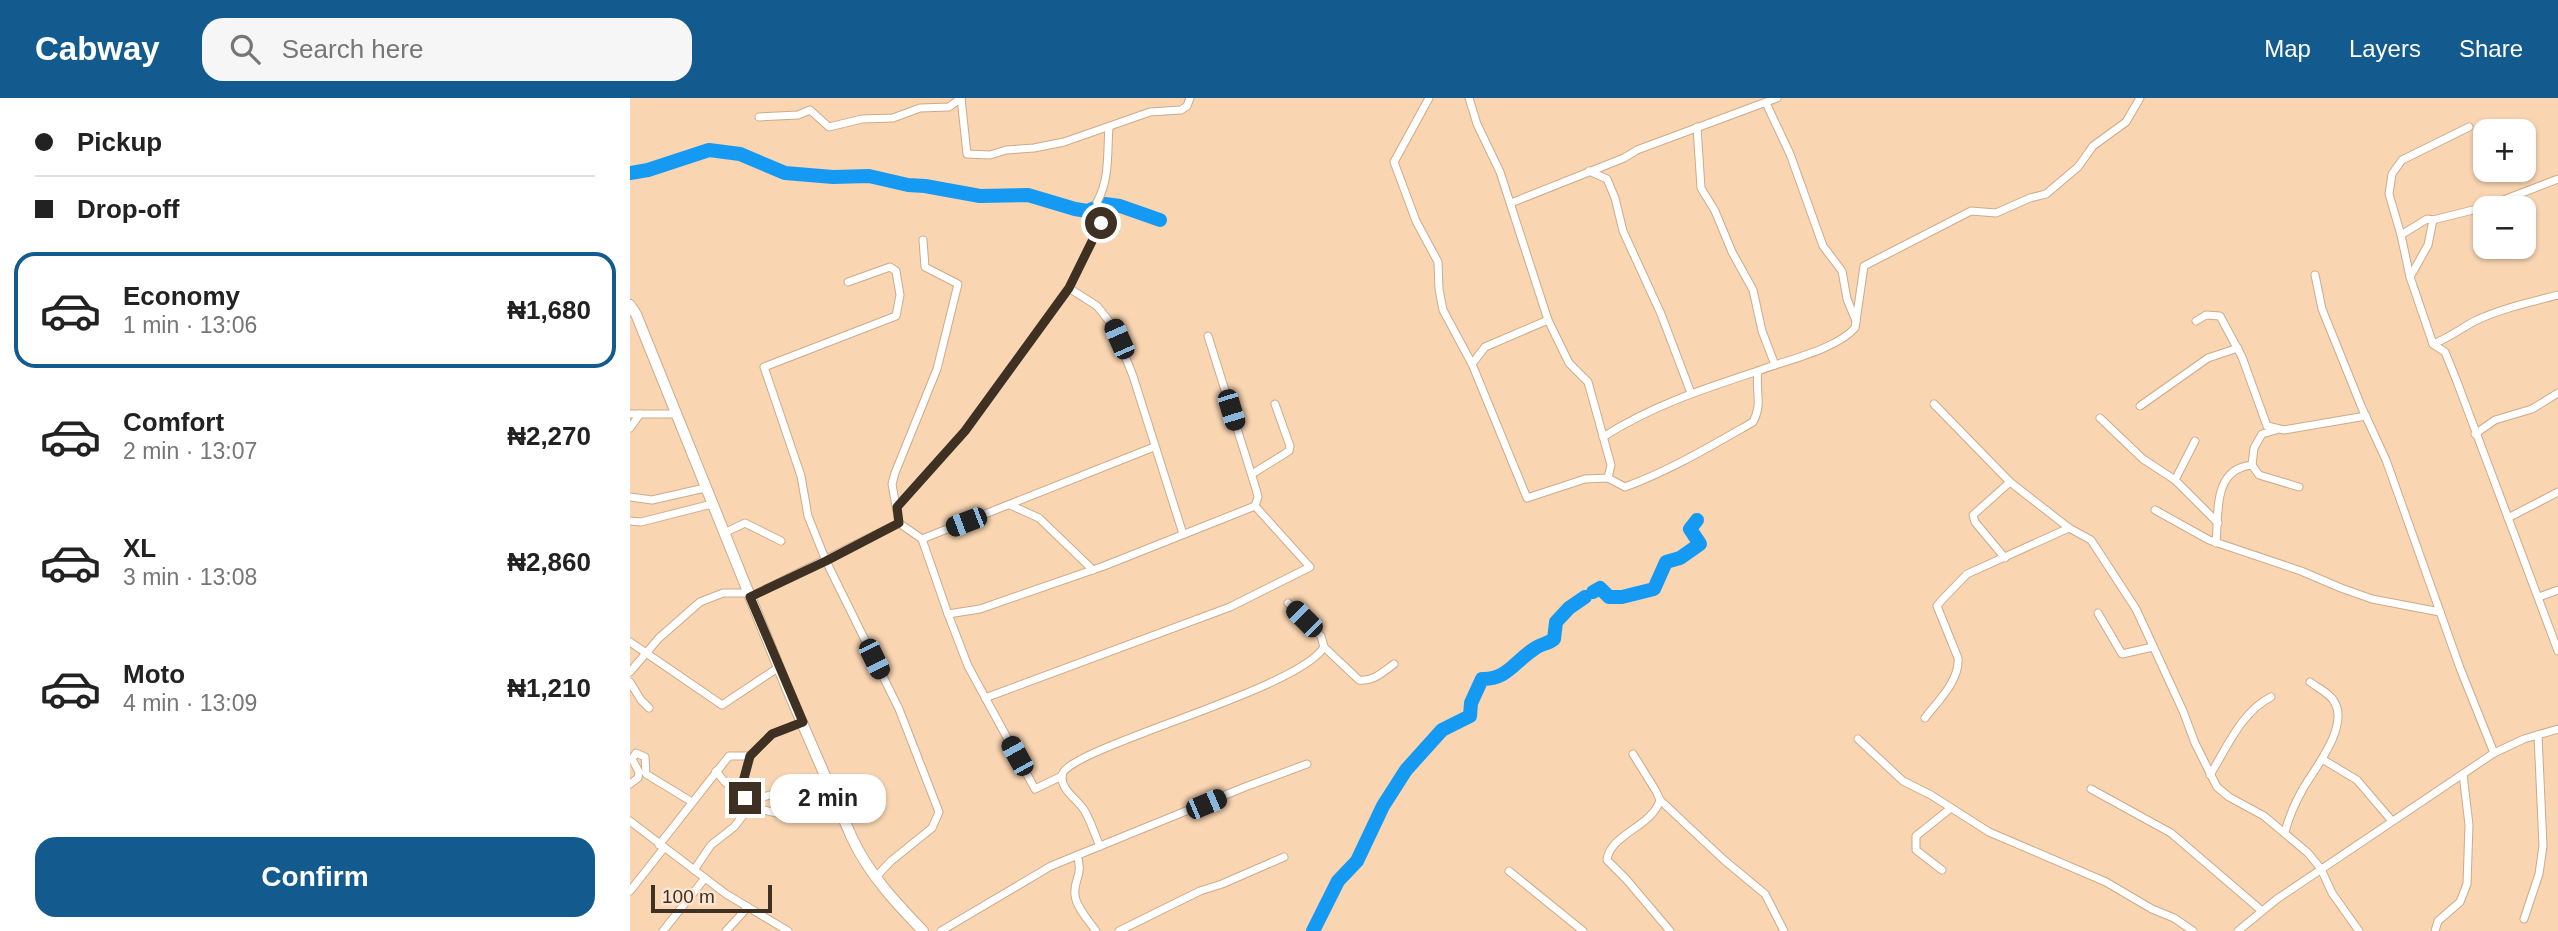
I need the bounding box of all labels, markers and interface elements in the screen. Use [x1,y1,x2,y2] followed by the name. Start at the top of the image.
[202,18,692,81] search box
[35,30,160,67] text: Cabway
[226,30,264,68] icon: search
[282,34,423,64] text: Search here
[2264,35,2311,62] text: Map
[2349,35,2421,62] text: Layers
[2459,35,2523,62] text: Share
[2473,119,2536,259] map controls
[2473,119,2536,182] button: +
[77,127,162,157] text: Pickup
[77,194,180,224] text: Drop-off
[2473,196,2536,259] button: −
[1085,207,1117,239] route start
[39,279,102,342] icon: car
[123,281,240,311] text: Economy
[507,295,591,325] text: ₦1,680
[123,312,257,338] text: 1 min · 13:06
[1101,316,1138,362] car
[1215,387,1248,433] car
[39,405,102,468] icon: car
[123,407,224,437] text: Comfort
[507,421,591,451] text: ₦2,270
[123,438,257,464] text: 2 min · 13:07
[943,505,990,539] car
[39,531,102,594] icon: car
[123,533,156,563] text: XL
[507,547,591,577] text: ₦2,860
[123,564,257,590] text: 3 min · 13:08
[1282,597,1327,641] car
[856,636,893,682] car
[39,657,102,720] icon: car
[123,659,185,689] text: Moto
[507,673,591,703] text: ₦1,210
[123,690,257,716] text: 4 min · 13:09
[998,733,1037,779] car
[770,774,885,822] callout: 2 min
[729,782,761,814] route end
[798,785,858,811] text: 2 min
[1183,786,1230,822] car
[35,837,595,917] button: Confirm
[651,882,772,914] scale bar
[662,886,715,907] text: 100 m

